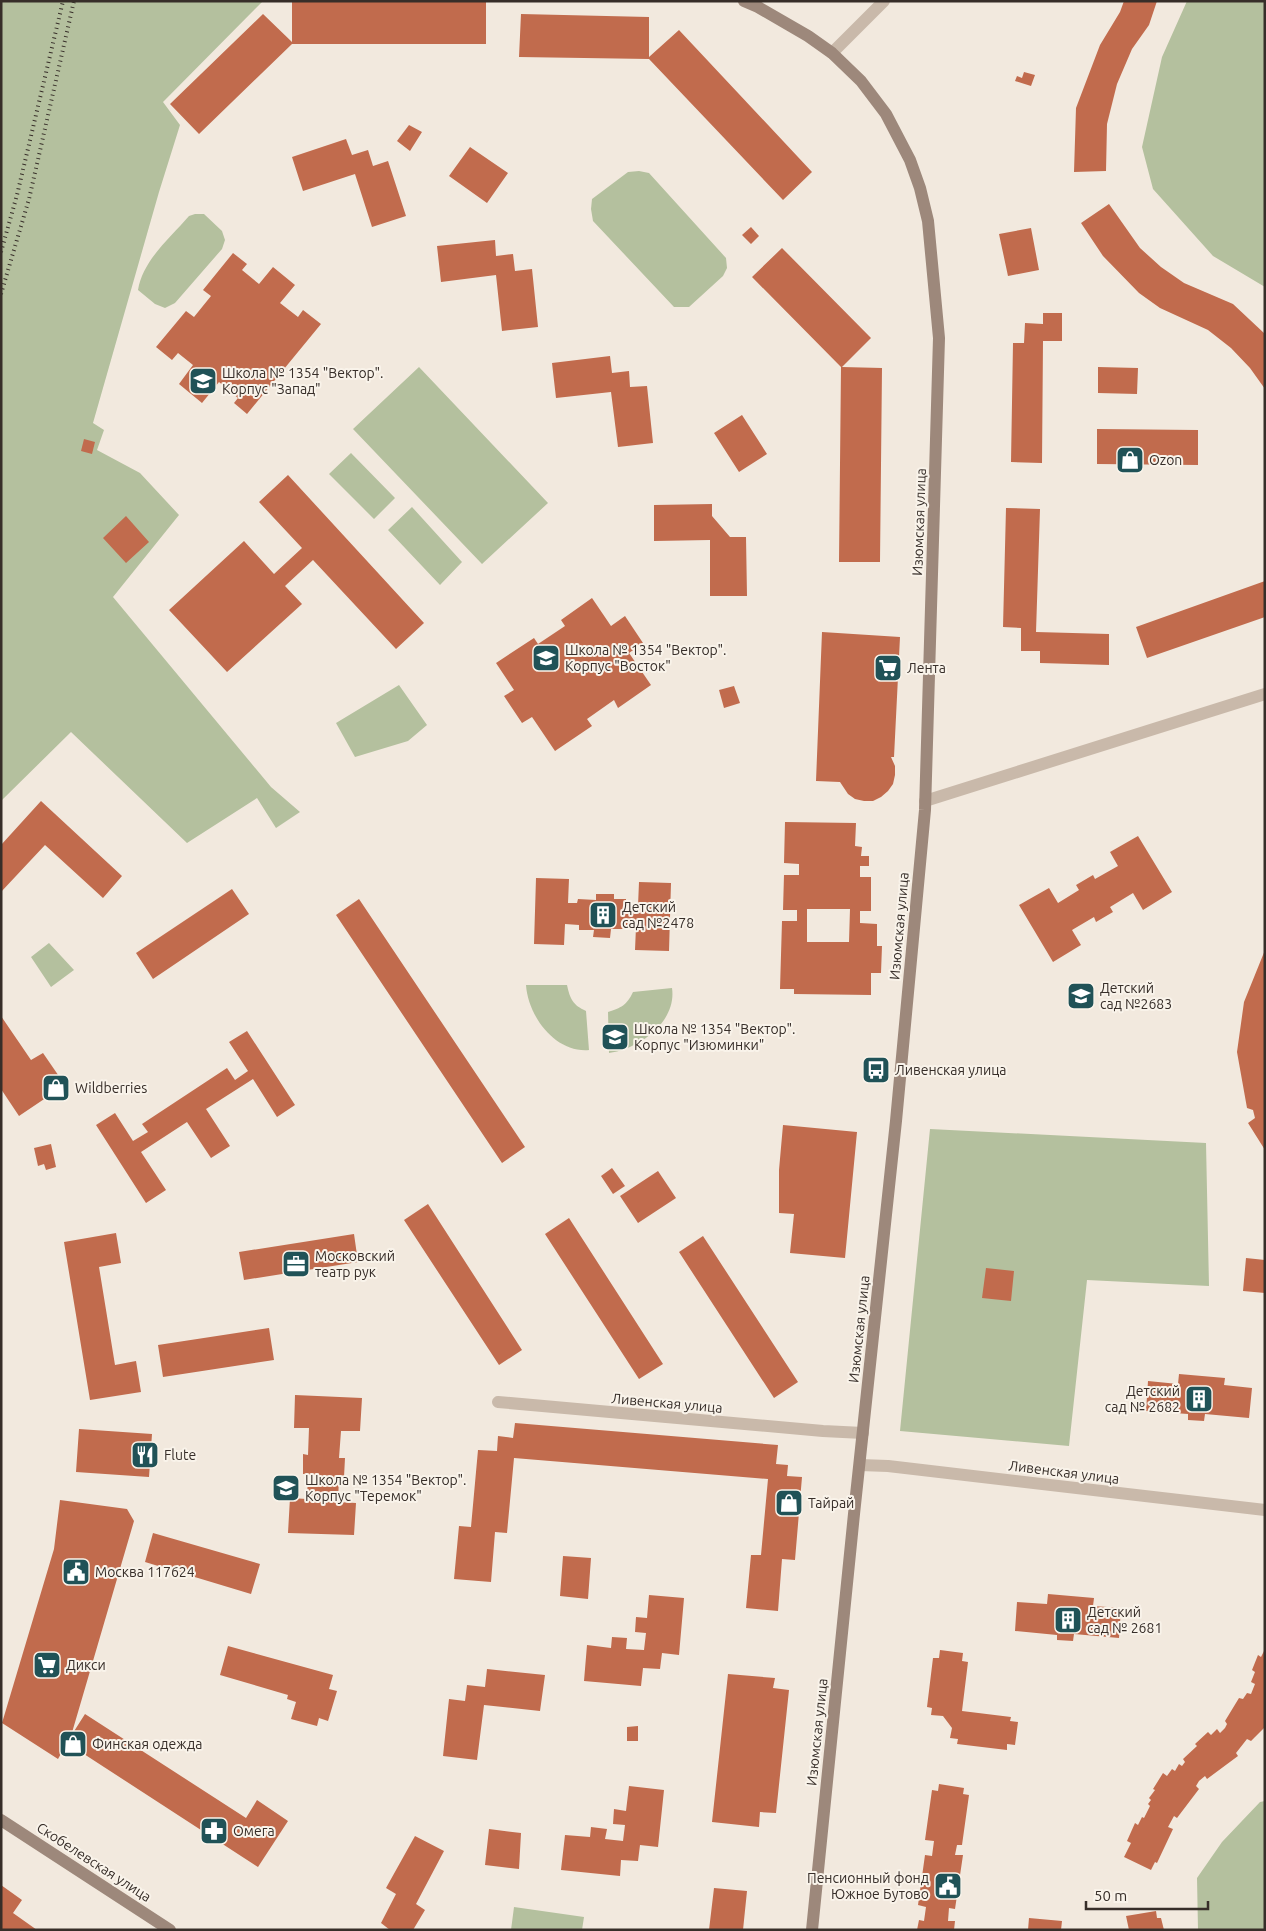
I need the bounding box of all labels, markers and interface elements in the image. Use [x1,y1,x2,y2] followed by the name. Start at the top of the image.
[222,365,384,397] place label: Школа № 1354 "Вектор". Корпус "Запад"
[188,366,218,396] school or university icon: Школа № 1354 "Вектор". Корпус "Запад"
[1115,445,1145,475] shop icon: Ozon
[1149,452,1182,468] place label: Ozon
[909,468,929,576] street label: Изюмская улица
[565,642,727,674] place label: Школа № 1354 "Вектор". Корпус "Восток"
[531,643,561,673] school or university icon: Школа № 1354 "Вектор". Корпус "Восток"
[873,653,903,683] supermarket icon: Лента
[907,660,946,676] place label: Лента
[886,872,912,980] street label: Изюмская улица
[622,899,694,931] place label: Детский сад №2478
[588,900,618,930] building icon: Детский сад №2478
[1100,980,1172,1012] place label: Детский сад №2683
[1066,981,1096,1011] school or university icon: Детский сад №2683
[634,1021,796,1053] place label: Школа № 1354 "Вектор". Корпус "Изюминки"
[600,1022,630,1052] school or university icon: Школа № 1354 "Вектор". Корпус "Изюминки"
[861,1055,891,1085] bus stop icon: Ливенская улица
[895,1062,1007,1078] place label: Ливенская улица
[41,1073,71,1103] shop icon: Wildberries
[75,1080,147,1096] place label: Wildberries
[315,1248,395,1280] place label: Московский театр рук
[281,1249,311,1279] office icon: Московский театр рук
[845,1274,873,1384] street label: Изюмская улица
[1105,1383,1180,1415] place label: Детский сад № 2682
[1184,1384,1214,1414] building icon: Детский сад № 2682
[611,1390,723,1416] street label: Ливенская улица
[130,1440,160,1470] restaurant icon: Flute
[164,1447,196,1463] place label: Flute
[1008,1457,1120,1487] street label: Ливенская улица
[305,1472,467,1504] place label: Школа № 1354 "Вектор". Корпус "Теремок"
[271,1473,301,1503] school or university icon: Школа № 1354 "Вектор". Корпус "Теремок"
[774,1488,804,1518] shop icon: Тайрай
[808,1495,854,1511] place label: Тайрай
[61,1557,91,1587] public building icon: Москва 117624
[95,1564,195,1580] place label: Москва 117624
[1087,1604,1162,1636] place label: Детский сад № 2681
[1053,1605,1083,1635] building icon: Детский сад № 2681
[32,1650,62,1680] supermarket icon: Дикси
[66,1657,106,1673] place label: Дикси
[803,1677,831,1787] street label: Изюмская улица
[58,1729,88,1759] shop icon: Финская одежда
[92,1736,202,1752] place label: Финская одежда
[199,1816,229,1846] pharmacy icon: Омега
[34,1819,154,1905] street label: Скобелевская улица
[233,1823,275,1839] place label: Омега
[807,1870,929,1902] place label: Пенсионный фонд Южное Бутово
[933,1871,963,1901] public building icon: Пенсионный фонд Южное Бутово
[1086,1878,1208,1910] scale bar
[1094,1887,1127,1904] text: 50 m

